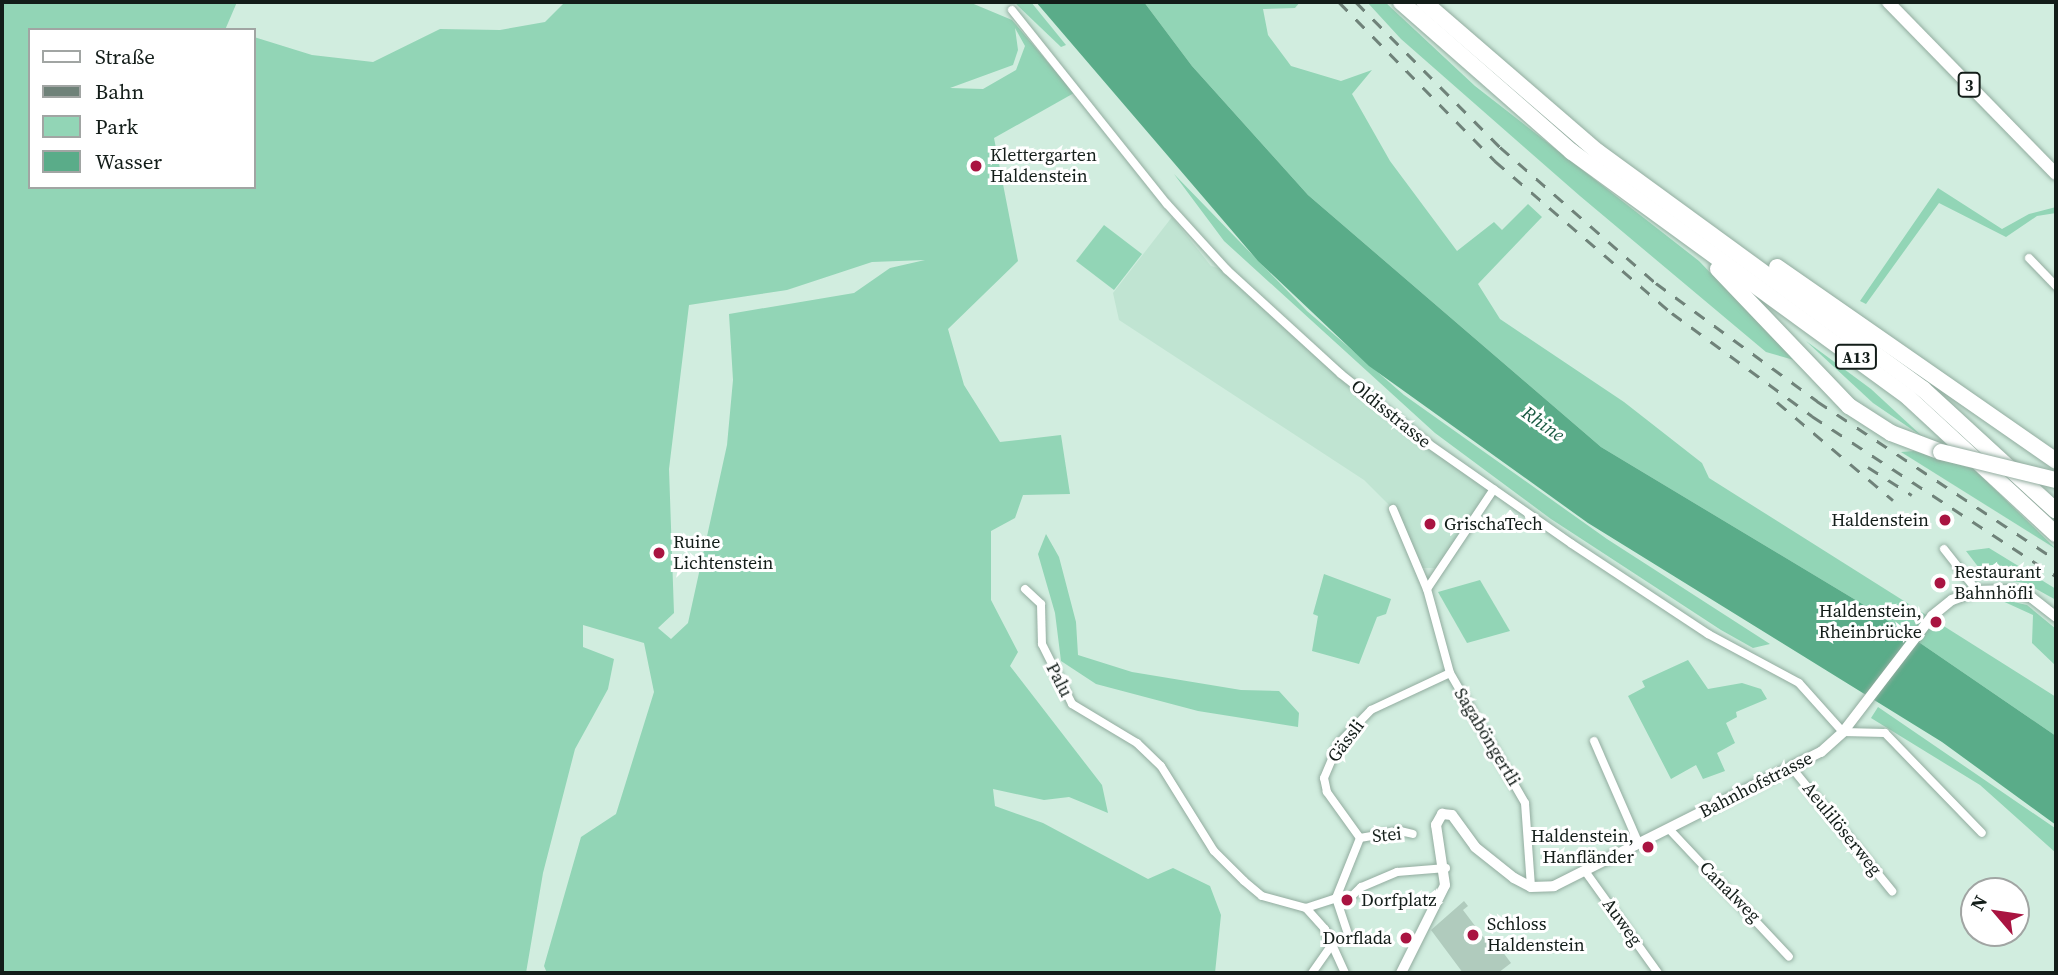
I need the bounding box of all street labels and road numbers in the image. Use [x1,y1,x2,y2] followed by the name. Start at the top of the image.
[1957,72,1981,97] road number: 3
[1833,344,1879,370] road number: A13
[1347,375,1435,453] street label: Oldisstrasse
[1041,659,1077,701] street label: Palu
[1449,684,1525,790] street label: Sagaböngertli
[1323,715,1369,767] street label: Gässli
[1696,747,1816,823] street label: Bahnhofstrasse
[1798,778,1886,880] street label: Aeulilöserweg
[1371,823,1403,847] street label: Stei
[1695,857,1765,927] street label: Canalweg
[1598,894,1646,950] street label: Auweg

